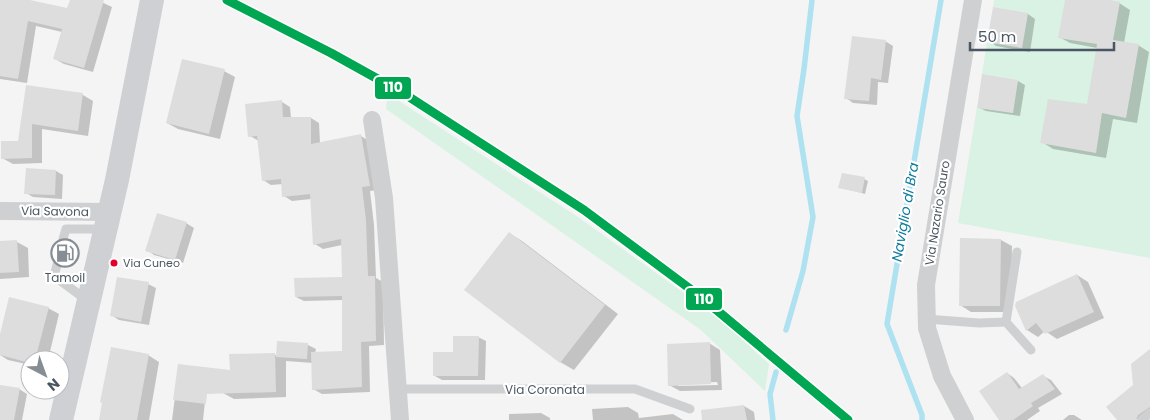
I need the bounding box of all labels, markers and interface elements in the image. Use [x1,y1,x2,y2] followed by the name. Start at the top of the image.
[970,20,1114,52] scale bar
[978,26,1016,47] text: 50 m
[374,76,412,100] line badge: 110
[383,77,403,97] text: 110
[920,159,954,267] street label: Via Nazario Sauro
[886,160,924,263] water label: Naviglio di Bra
[21,202,89,220] street label: Via Savona
[50,238,80,268] fuel station icon: Tamoil
[123,255,180,271] place label: Via Cuneo
[109,258,119,268] marker: Via Cuneo
[45,269,85,286] place label: Tamoil
[685,287,723,311] line badge: 110
[694,289,714,309] text: 110
[20,350,70,400] north arrow
[43,374,64,396] text: N
[505,381,585,398] street label: Via Coronata

